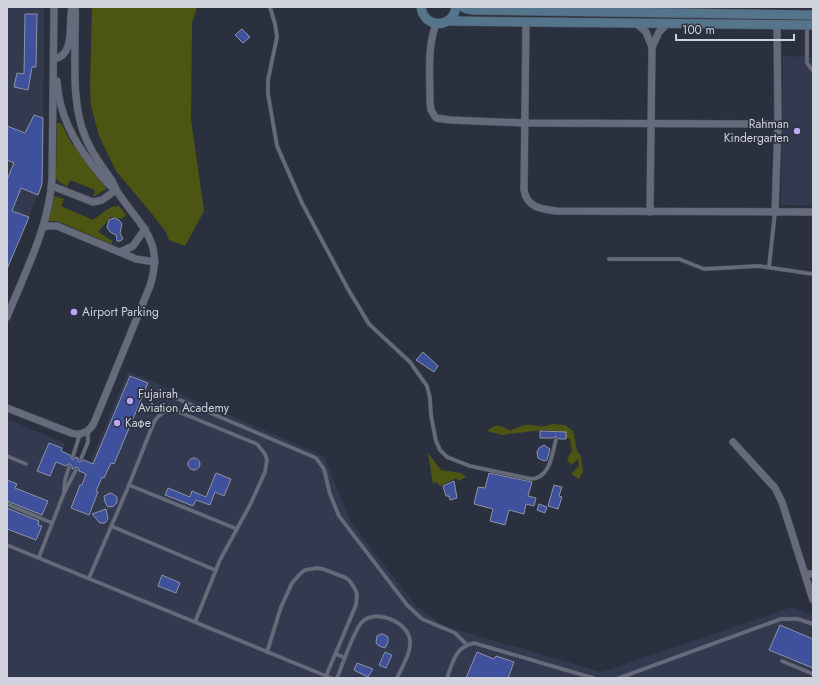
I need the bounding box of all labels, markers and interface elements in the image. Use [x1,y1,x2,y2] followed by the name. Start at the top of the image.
[676,16,794,42] scale bar
[682,21,715,39] text: 100 m
[724,115,789,147] place label: Rahman Kindergarten
[792,126,802,136] marker: Rahman Kindergarten
[82,303,159,321] place label: Airport Parking
[69,307,79,317] marker: Airport Parking
[138,385,230,417] place label: Fujairah Aviation Academy
[125,396,135,406] marker: Fujairah Aviation Academy
[125,414,151,432] place label: Кафе
[112,418,122,428] marker: Кафе

